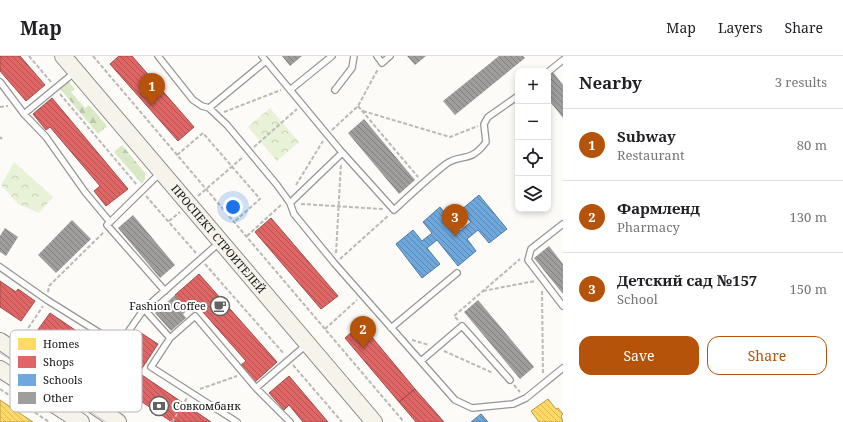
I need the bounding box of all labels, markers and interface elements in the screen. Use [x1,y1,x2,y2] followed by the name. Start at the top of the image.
[20,15,62,41] text: Map
[666,18,696,37] text: Map
[718,18,763,37] text: Layers
[785,18,823,37] text: Share
[515,68,551,212] map controls
[515,68,551,104] button: +
[579,71,642,94] text: Nearby
[139,73,165,106] pin: 1
[775,73,827,91] text: 3 results
[515,104,551,140] button: −
[617,126,676,146] text: Subway
[588,136,596,154] text: 1
[797,136,827,154] text: 80 m
[515,140,551,176] button: locate
[617,146,685,164] text: Restaurant
[515,176,551,212] button: layers
[168,181,269,296] street label: ПРОСПЕКТ СТРОИТЕЛЕЙ
[223,197,243,217] your location
[617,198,700,218] text: Фармленд
[442,204,468,237] pin: 3
[588,208,596,226] text: 2
[790,208,827,226] text: 130 m
[617,218,680,236] text: Pharmacy
[617,270,757,290] text: Детский сад №157
[588,280,596,298] text: 3
[790,280,827,298] text: 150 m
[617,290,658,308] text: School
[209,295,231,317] cafe icon: Fashion Coffee
[129,298,206,313] place label: Fashion Coffee
[350,316,376,349] pin: 2
[10,330,142,412] legend
[43,336,79,351] text: Homes
[579,336,699,375] button: Save
[707,336,827,375] button: Share
[43,354,74,369] text: Shops
[43,372,82,387] text: Schools
[43,390,74,405] text: Other
[148,395,170,417] bank icon: Совкомбанк
[173,398,241,413] place label: Совкомбанк

